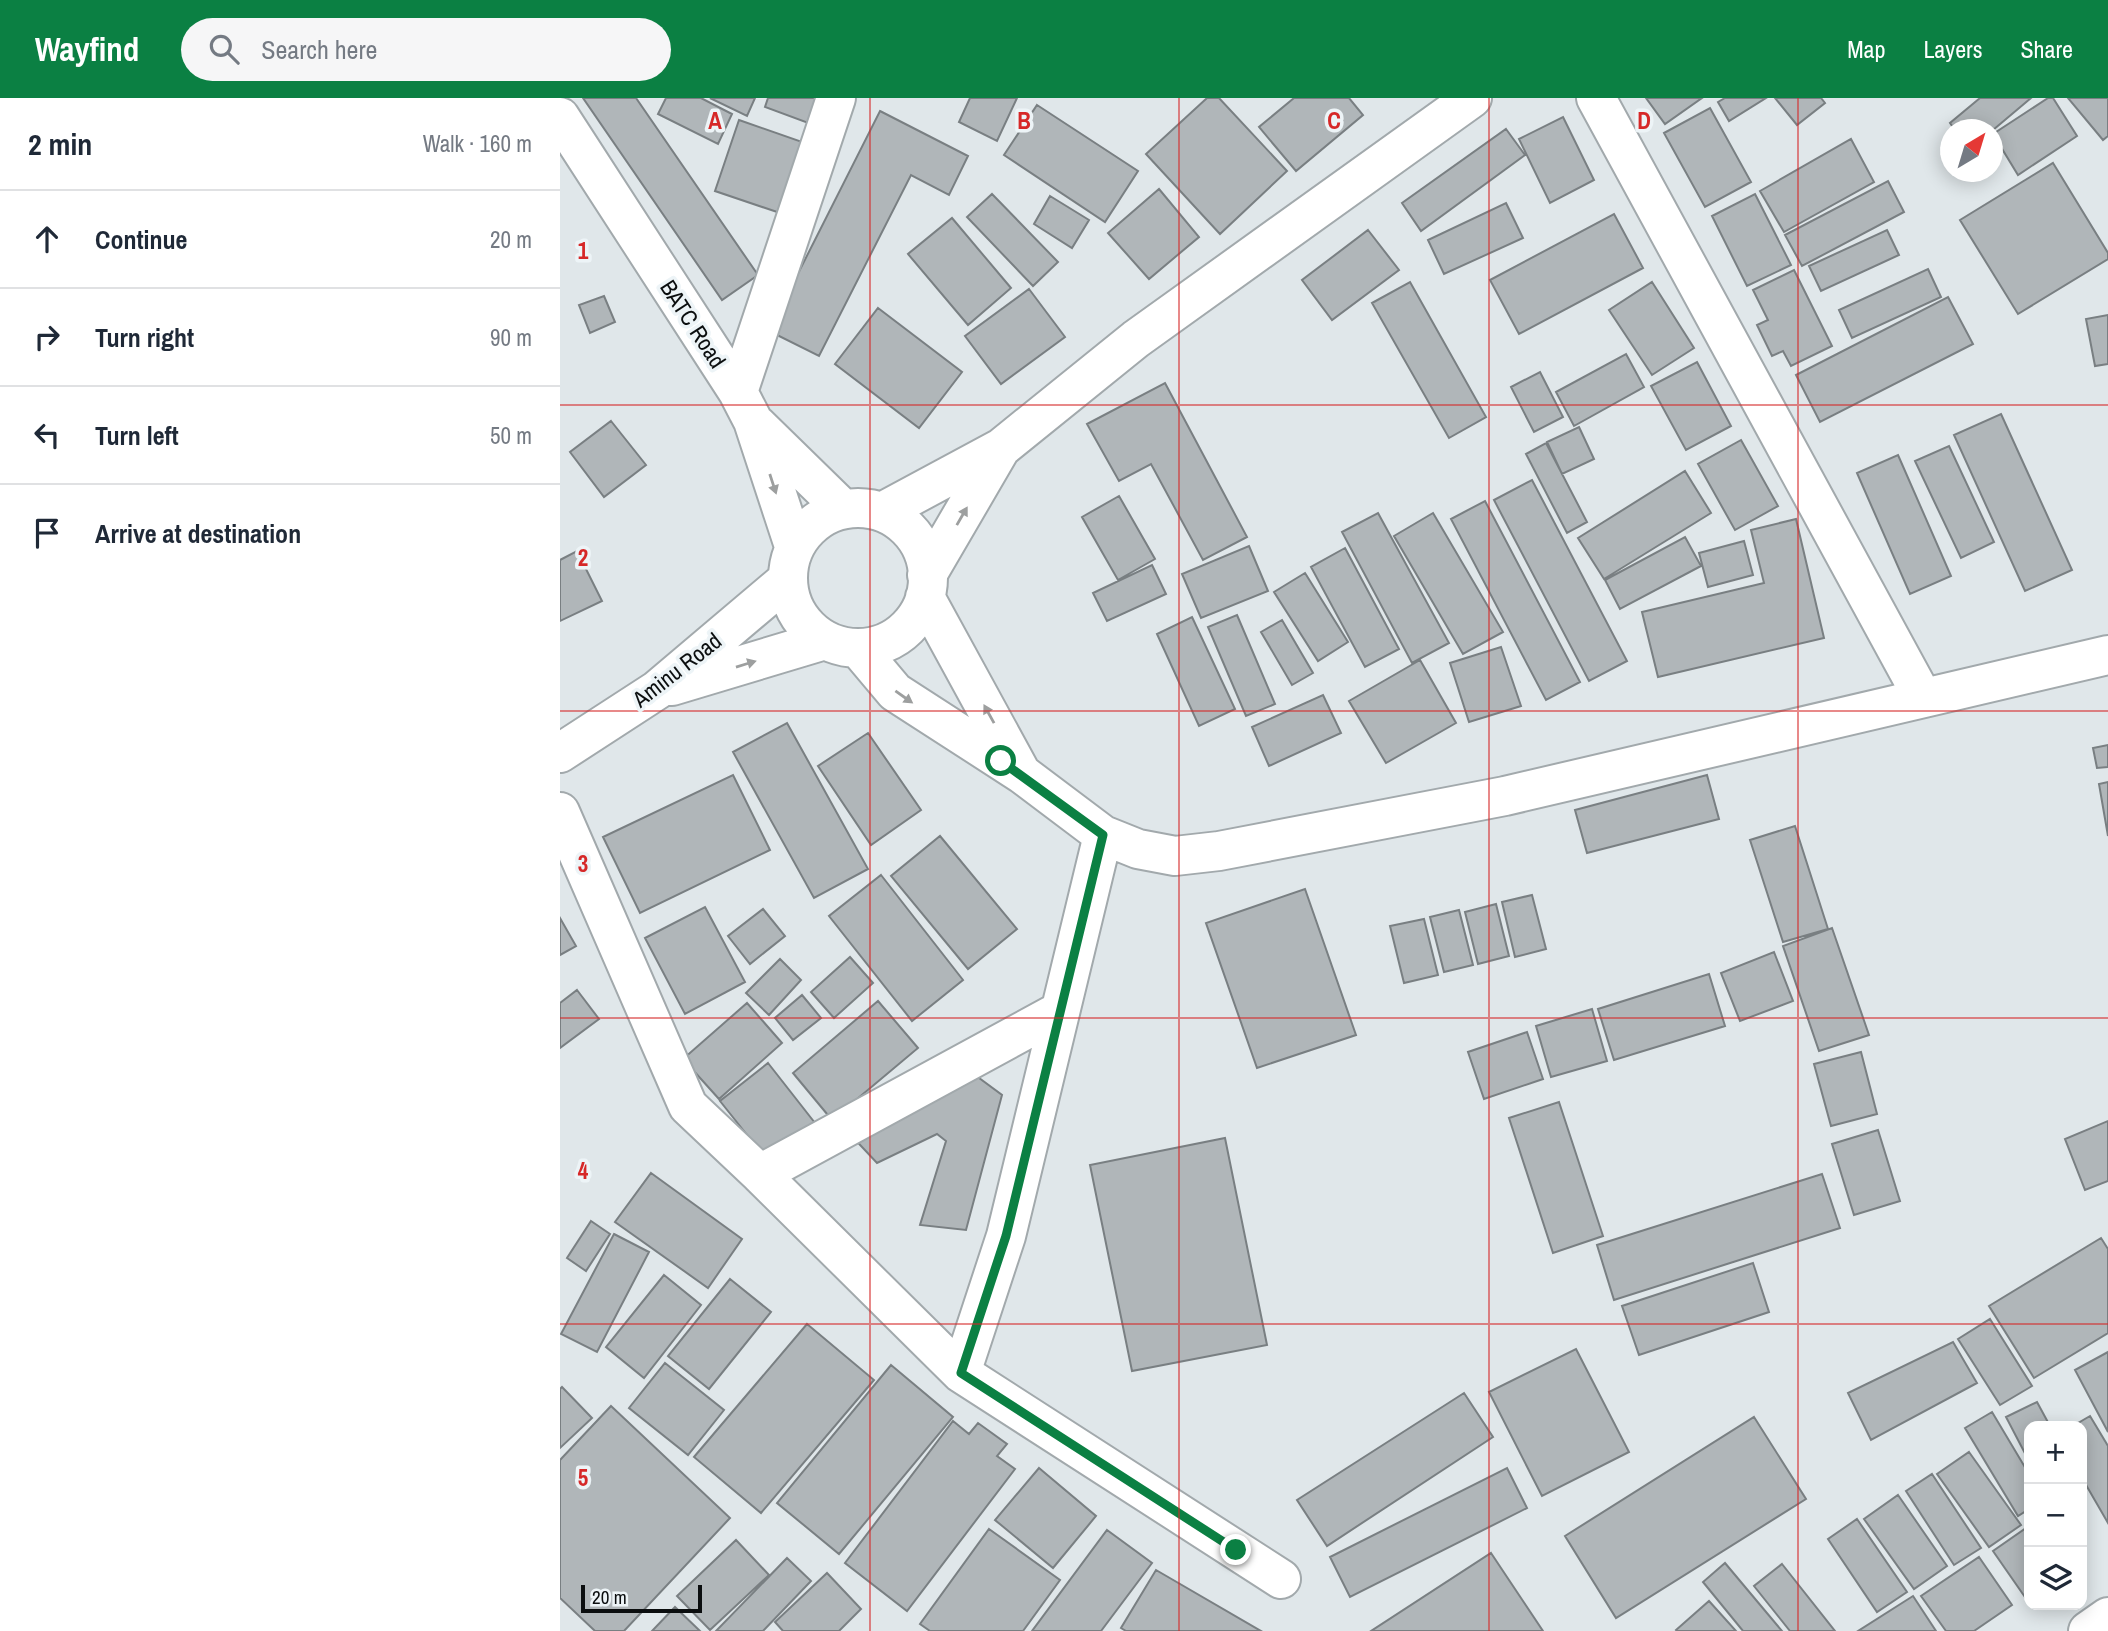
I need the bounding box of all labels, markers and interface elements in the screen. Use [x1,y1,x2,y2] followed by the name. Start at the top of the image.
[181,18,671,81] search box
[35,27,139,71] text: Wayfind
[205,30,243,68] icon: search
[261,32,377,67] text: Search here
[1847,33,1885,65] text: Map
[1923,33,1982,65] text: Layers
[2020,33,2073,65] text: Share
[708,105,722,136] text: A
[1017,105,1031,136] text: B
[1327,105,1341,136] text: C
[1637,105,1651,136] text: D
[1940,119,2003,182] north arrow
[28,124,92,164] text: 2 min
[423,128,532,159] text: Walk · 160 m
[28,220,66,258] icon: ahead
[95,222,187,257] text: Continue
[490,224,532,255] text: 20 m
[578,235,589,266] text: 1
[653,274,733,374] street label: BATC Road
[28,318,66,356] icon: right
[95,320,194,355] text: Turn right
[490,322,532,353] text: 90 m
[28,416,66,454] icon: left
[95,418,179,453] text: Turn left
[490,420,532,451] text: 50 m
[769,473,779,494] one-way arrow
[956,507,968,526] one-way arrow
[28,514,66,552] icon: arrive
[95,516,301,551] text: Arrive at destination
[578,542,588,573] text: 2
[625,625,728,715] street label: Aminu Road
[736,658,757,668] one-way arrow
[895,690,913,704] one-way arrow
[983,704,995,724] one-way arrow
[985,745,1016,776] route start
[578,848,588,879] text: 3
[578,1155,589,1186] text: 4
[2024,1421,2087,1610] map controls
[2024,1421,2087,1484] button: +
[578,1462,588,1493] text: 5
[2024,1484,2087,1547] button: −
[1220,1534,1251,1565] route end
[2024,1547,2087,1610] button: layers
[581,1582,702,1614] scale bar
[592,1584,627,1610] text: 20 m

